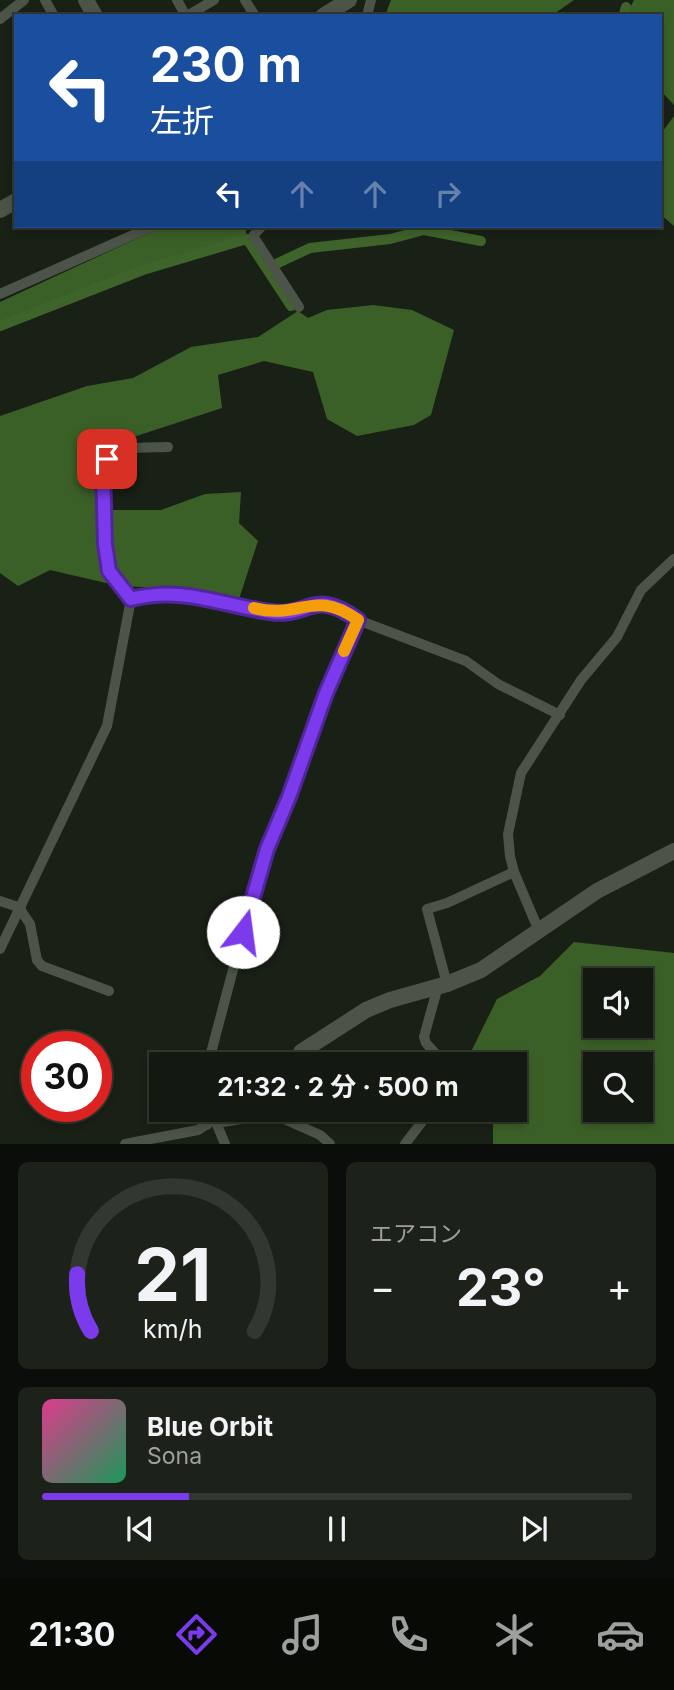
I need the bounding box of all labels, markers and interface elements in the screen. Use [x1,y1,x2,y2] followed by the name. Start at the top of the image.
[150,35,302,94] text: 230 m
[35,42,126,133] icon: left
[150,101,214,140] text: 左折
[210,175,248,213] icon: left
[283,175,321,213] icon: ahead
[356,175,394,213] icon: ahead
[429,175,467,213] icon: right
[77,429,137,489] pin
[88,440,126,478] icon: arrive
[206,895,280,969] position arrow
[583,968,653,1122] map controls
[583,968,653,1038] button: sound
[21,1031,112,1122] speed limit sign: 30
[583,1052,653,1122] button: search
[217,1071,459,1102] text: 21:32 · 2 分 · 500 m
[370,1220,462,1248] text: エアコン
[134,1231,212,1320] text: 21
[456,1256,546,1319] text: 23°
[370,1264,395,1310] text: −
[607,1264,632,1310] text: +
[143,1314,203,1344] text: km/h
[147,1411,273,1442] text: Blue Orbit
[147,1442,202,1470] text: Sona
[121,1510,159,1548] icon: previous
[318,1510,356,1548] icon: pause
[515,1510,553,1548] icon: next
[172,1610,221,1659] icon: directions
[278,1610,327,1659] icon: music
[384,1610,433,1659] icon: phone
[490,1610,539,1659] icon: climate
[596,1610,645,1659] icon: car
[29,1615,115,1654] text: 21:30

